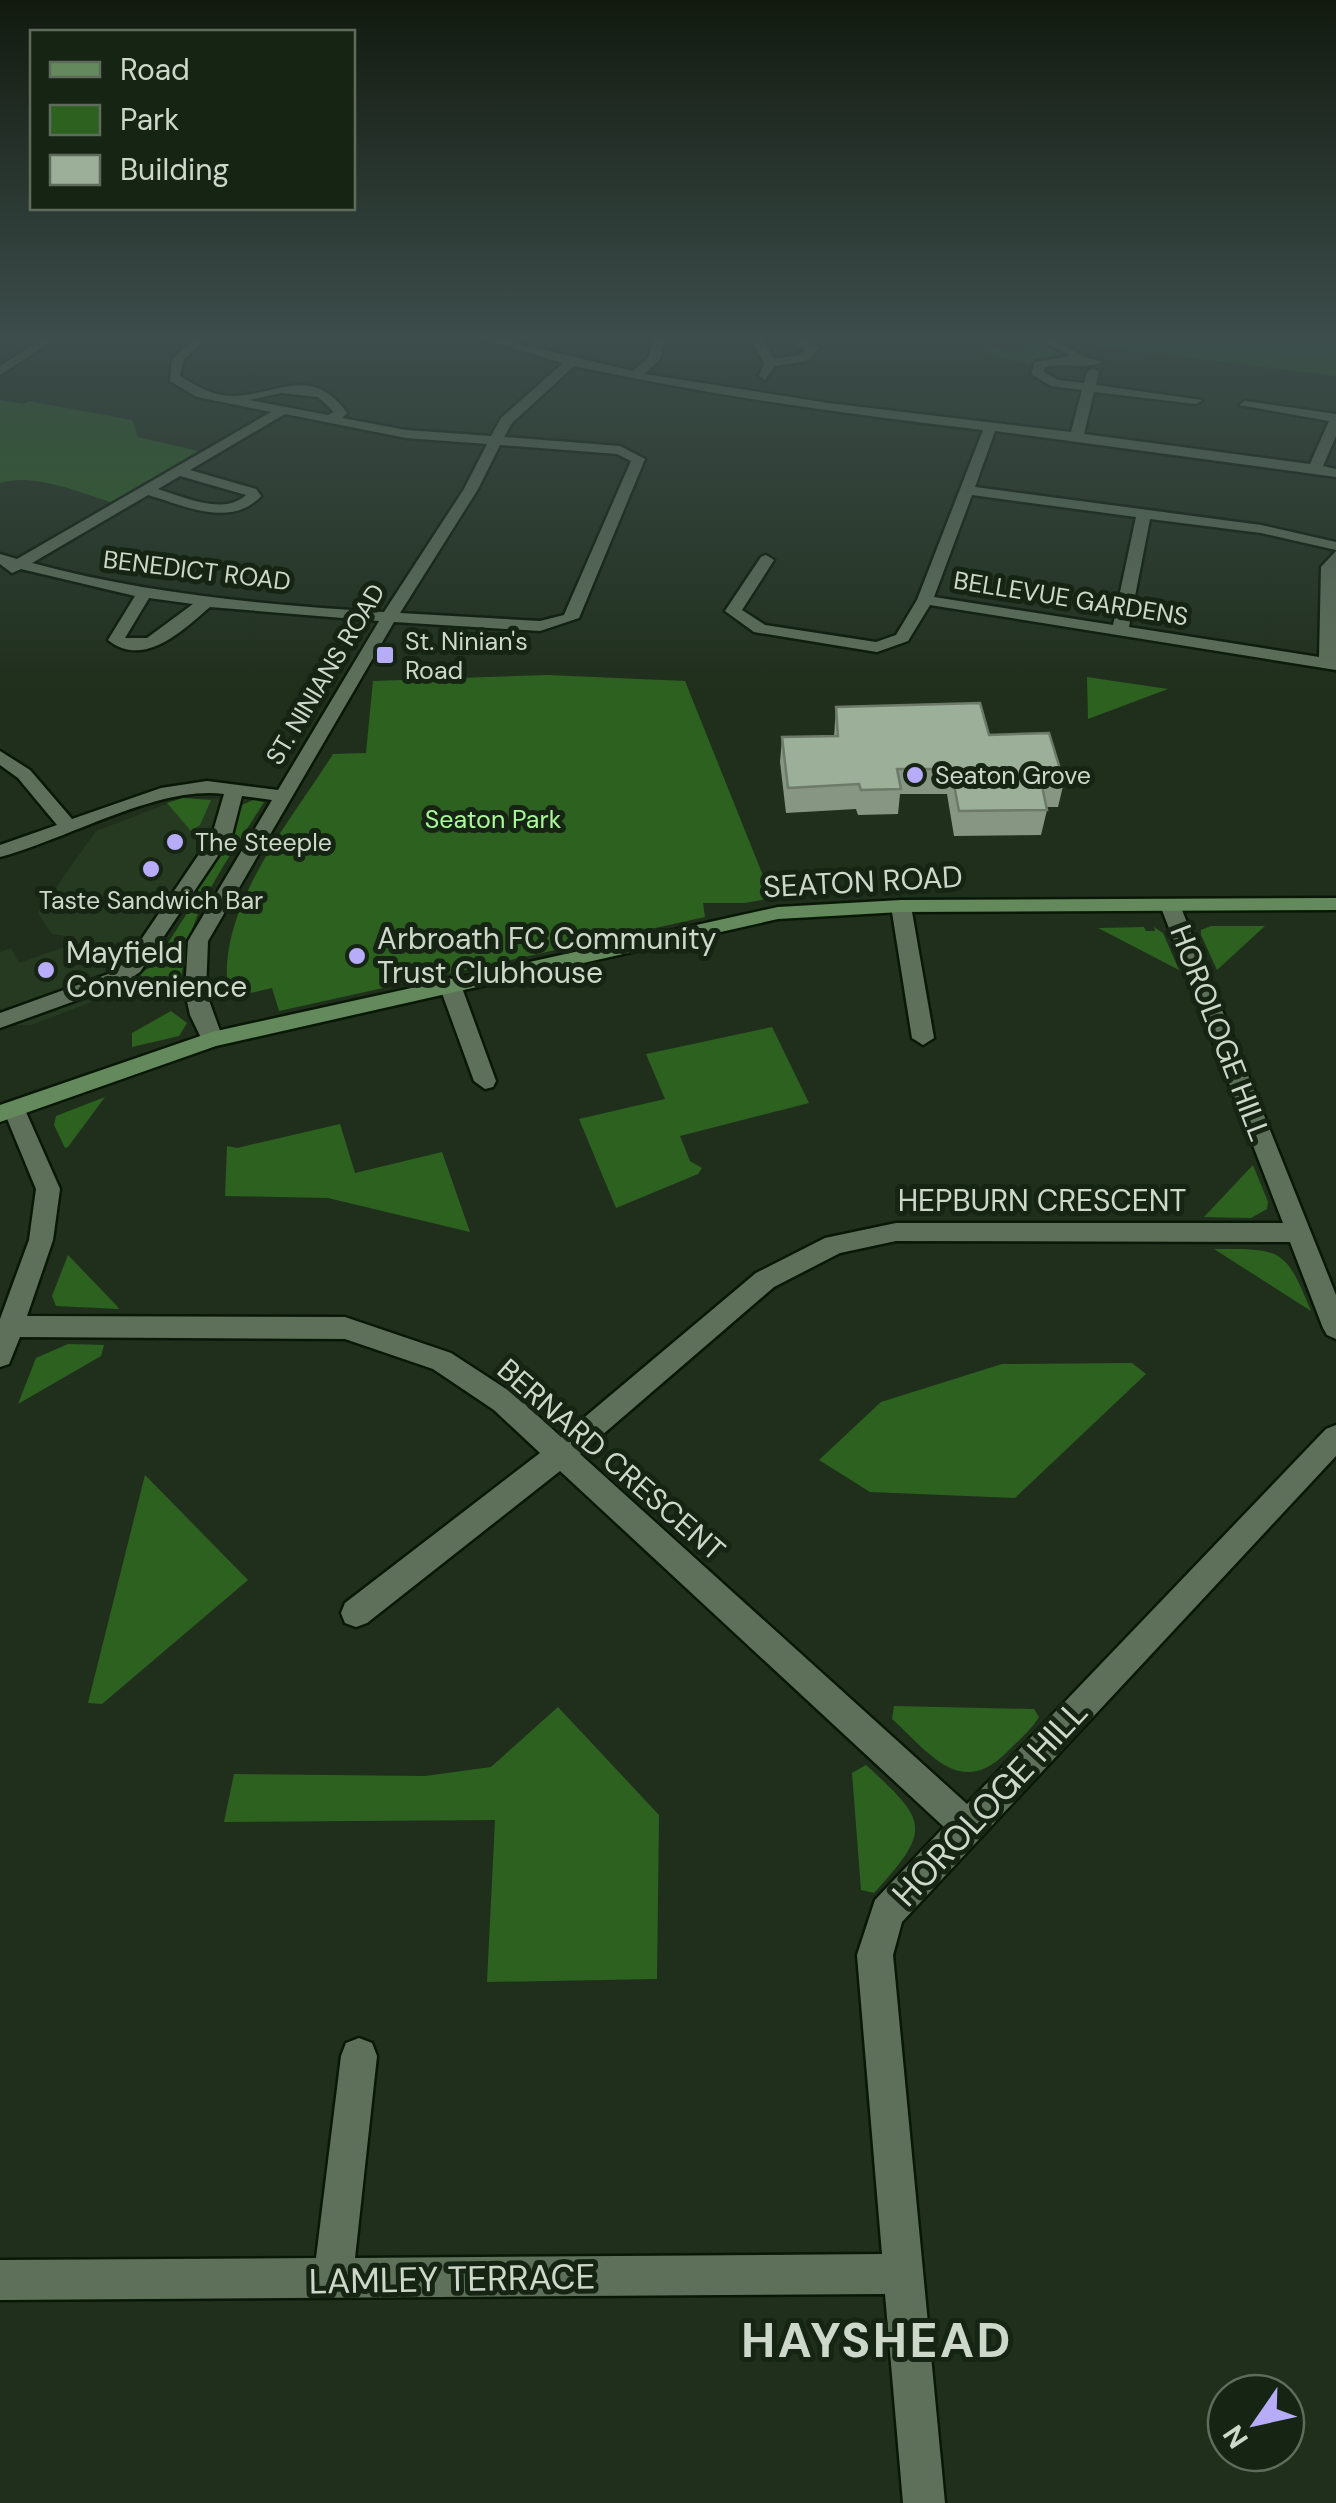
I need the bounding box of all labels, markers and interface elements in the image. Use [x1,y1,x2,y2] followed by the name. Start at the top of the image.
[30,30,355,210] legend
[120,50,190,89] text: Road
[120,100,179,139] text: Park
[120,150,229,189] text: Building
[101,543,293,598] street label: BENEDICT ROAD
[951,564,1191,633] street label: BELLEVUE GARDENS
[258,578,393,771] street label: ST. NINIANS ROAD
[405,625,528,687] place label: St. Ninian's Road
[374,644,396,666] marker: St. Ninian's Road
[935,759,1091,792] place label: Seaton Grove
[904,764,926,786] marker: Seaton Grove
[425,803,562,836] park label: Seaton Park
[195,826,332,859] place label: The Steeple
[164,831,186,853] marker: The Steeple
[762,857,964,906] street label: SEATON ROAD
[140,858,162,880] marker: Taste Sandwich Bar
[39,884,263,917] place label: Taste Sandwich Bar
[377,919,717,992] place label: Arbroath FC Community Trust Clubhouse
[1161,919,1280,1146] street label: HOROLOGE HILL
[66,933,247,1006] place label: Mayfield Convenience
[346,945,368,967] marker: Arbroath FC Community Trust Clubhouse
[35,959,57,981] marker: Mayfield Convenience
[898,1181,1186,1220] street label: HEPBURN CRESCENT
[489,1350,733,1569] street label: BERNARD CRESCENT
[882,1690,1098,1916] street label: HOROLOGE HILL
[308,2254,596,2304] street label: LAMLEY TERRACE
[741,2309,1013,2372] district label: HAYSHEAD
[1206,2373,1306,2473] north arrow
[1215,2418,1257,2456] text: N

